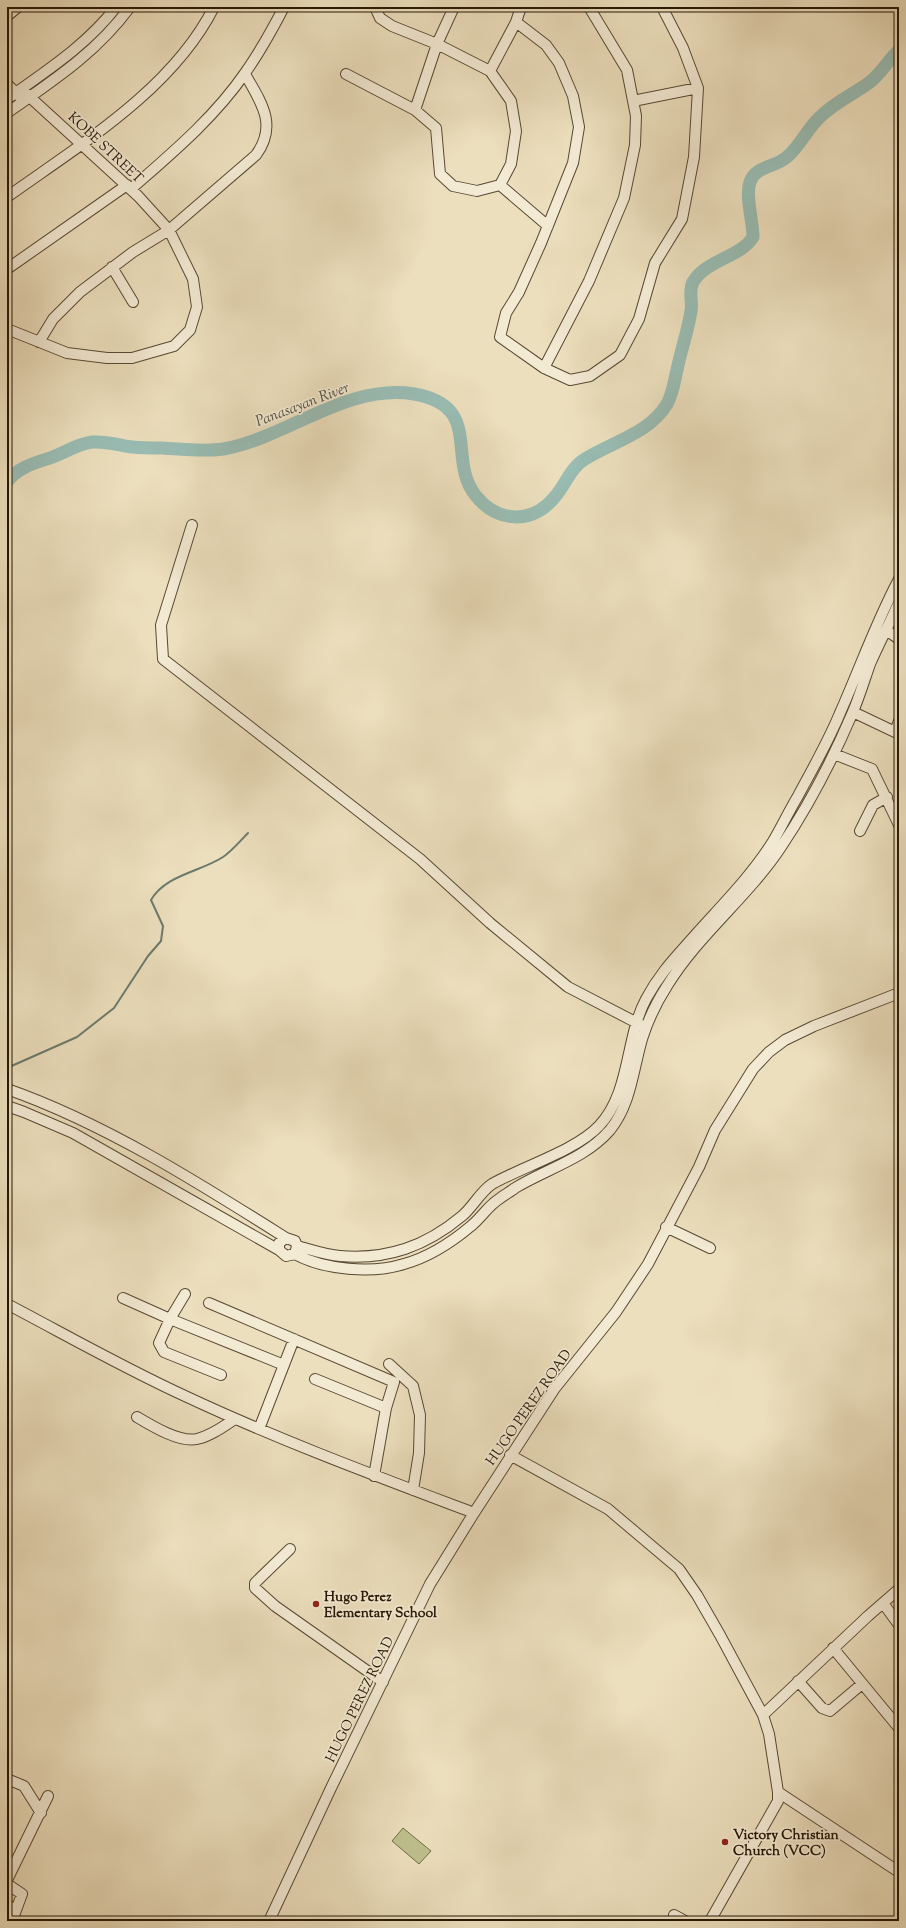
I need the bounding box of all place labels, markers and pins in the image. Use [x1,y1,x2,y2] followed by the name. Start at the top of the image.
[324,1588,437,1624] place label: Hugo Perez Elementary School
[311,1599,321,1609] marker: Hugo Perez Elementary School
[733,1826,840,1862] place label: Victory Christian Church (VCC)
[720,1837,730,1847] marker: Victory Christian Church (VCC)

